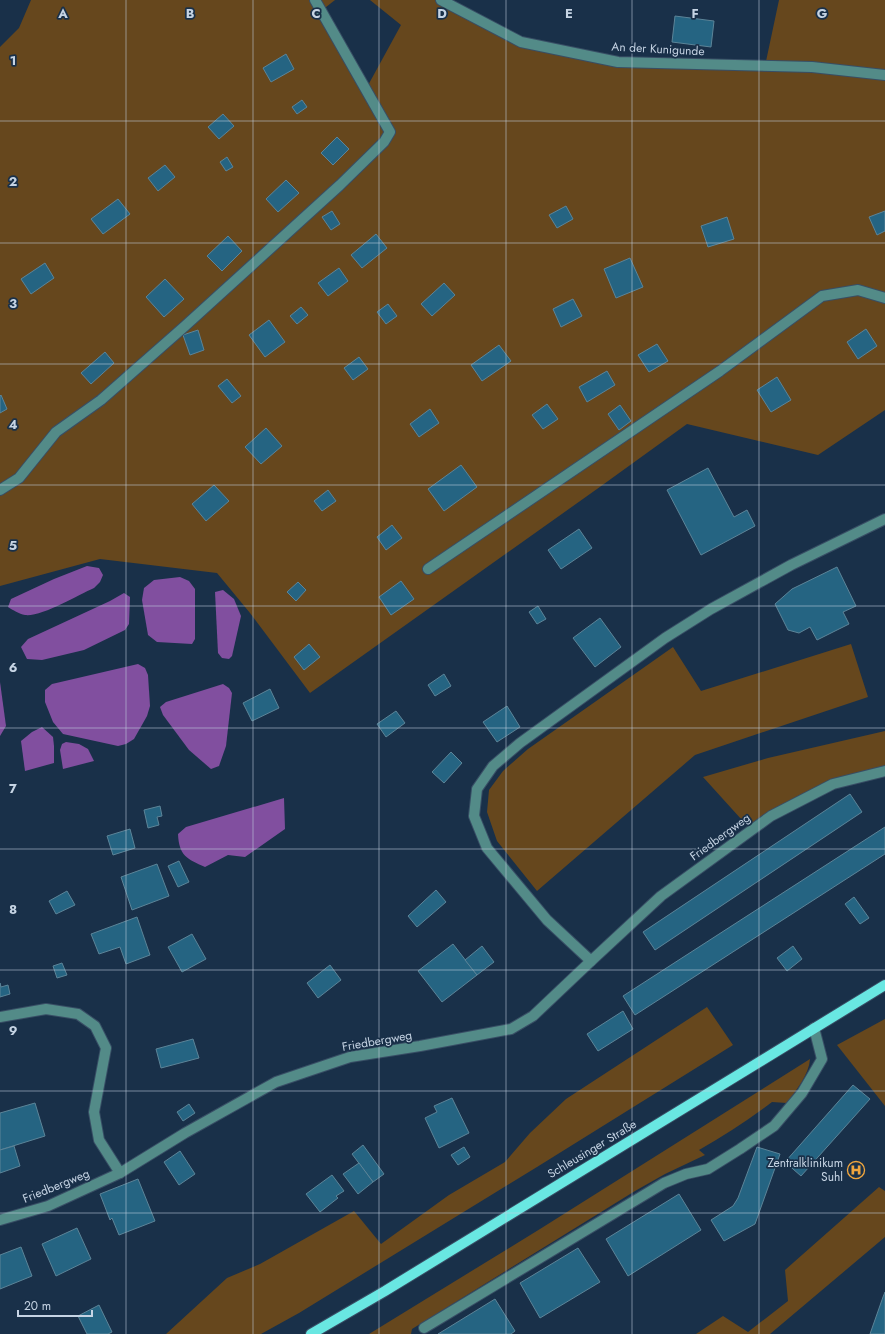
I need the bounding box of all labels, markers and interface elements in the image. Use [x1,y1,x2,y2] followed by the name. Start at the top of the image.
[57,4,68,23] text: A
[186,4,195,23] text: B
[311,4,321,23] text: C
[437,4,447,23] text: D
[565,4,573,23] text: E
[691,4,699,23] text: F
[817,4,828,23] text: G
[611,38,705,60] street label: An der Kunigunde
[10,51,16,70] text: 1
[9,172,17,191] text: 2
[9,294,17,313] text: 3
[8,415,18,434] text: 4
[9,536,17,555] text: 5
[9,658,18,677] text: 6
[9,779,17,798] text: 7
[686,809,754,865] street label: Friedbergweg
[9,900,17,919] text: 8
[9,1021,18,1040] text: 9
[341,1026,413,1056] street label: Friedbergweg
[544,1115,640,1183] street label: Schleusinger Straße
[767,1154,843,1186] place label: Zentralklinikum Suhl
[846,1160,866,1180] hospital icon: Zentralklinikum Suhl
[20,1164,92,1208] street label: Friedbergweg
[18,1292,92,1318] scale bar
[24,1297,51,1315] text: 20 m

